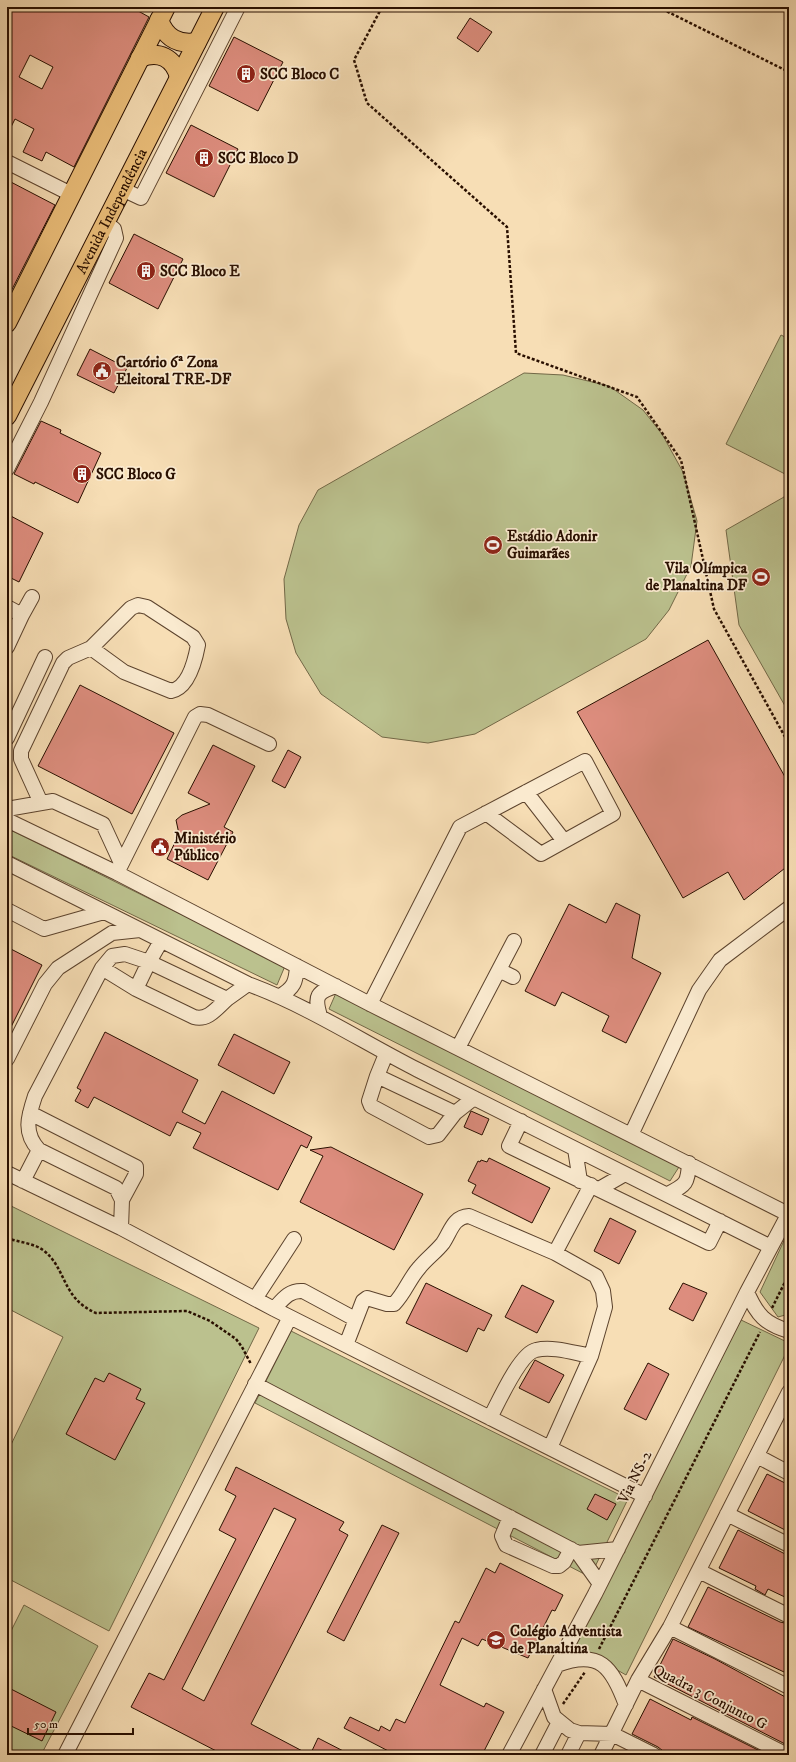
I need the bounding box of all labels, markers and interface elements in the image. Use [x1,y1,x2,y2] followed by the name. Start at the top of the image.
[235,63,257,85] building icon: SCC Bloco C
[260,65,339,84] place label: SCC Bloco C
[71,144,151,277] street label: Avenida Independência
[193,147,215,169] building icon: SCC Bloco D
[218,149,298,168] place label: SCC Bloco D
[135,260,157,282] building icon: SCC Bloco E
[160,262,240,281] place label: SCC Bloco E
[116,353,232,389] place label: Cartório 6ª Zona Eleitoral TRE-DF
[91,360,113,382] public building icon: Cartório 6ª Zona Eleitoral TRE-DF
[71,463,93,485] building icon: SCC Bloco G
[96,465,176,484] place label: SCC Bloco G
[507,527,598,563] place label: Estádio Adonir Guimarães
[482,534,504,556] sports icon: Estádio Adonir Guimarães
[646,559,748,595] place label: Vila Olímpica de Planaltina DF
[750,566,772,588] sports icon: Vila Olímpica de Planaltina DF
[174,829,237,865] place label: Ministério Público
[149,836,171,858] public building icon: Ministério Público
[613,1447,657,1507] street label: Via NS-2
[510,1622,623,1658] place label: Colégio Adventista de Planaltina
[485,1629,507,1651] school or university icon: Colégio Adventista de Planaltina
[650,1660,771,1734] street label: Quadra 3 Conjunto G
[28,1710,133,1736] scale bar
[34,1717,58,1732] text: 50 m

